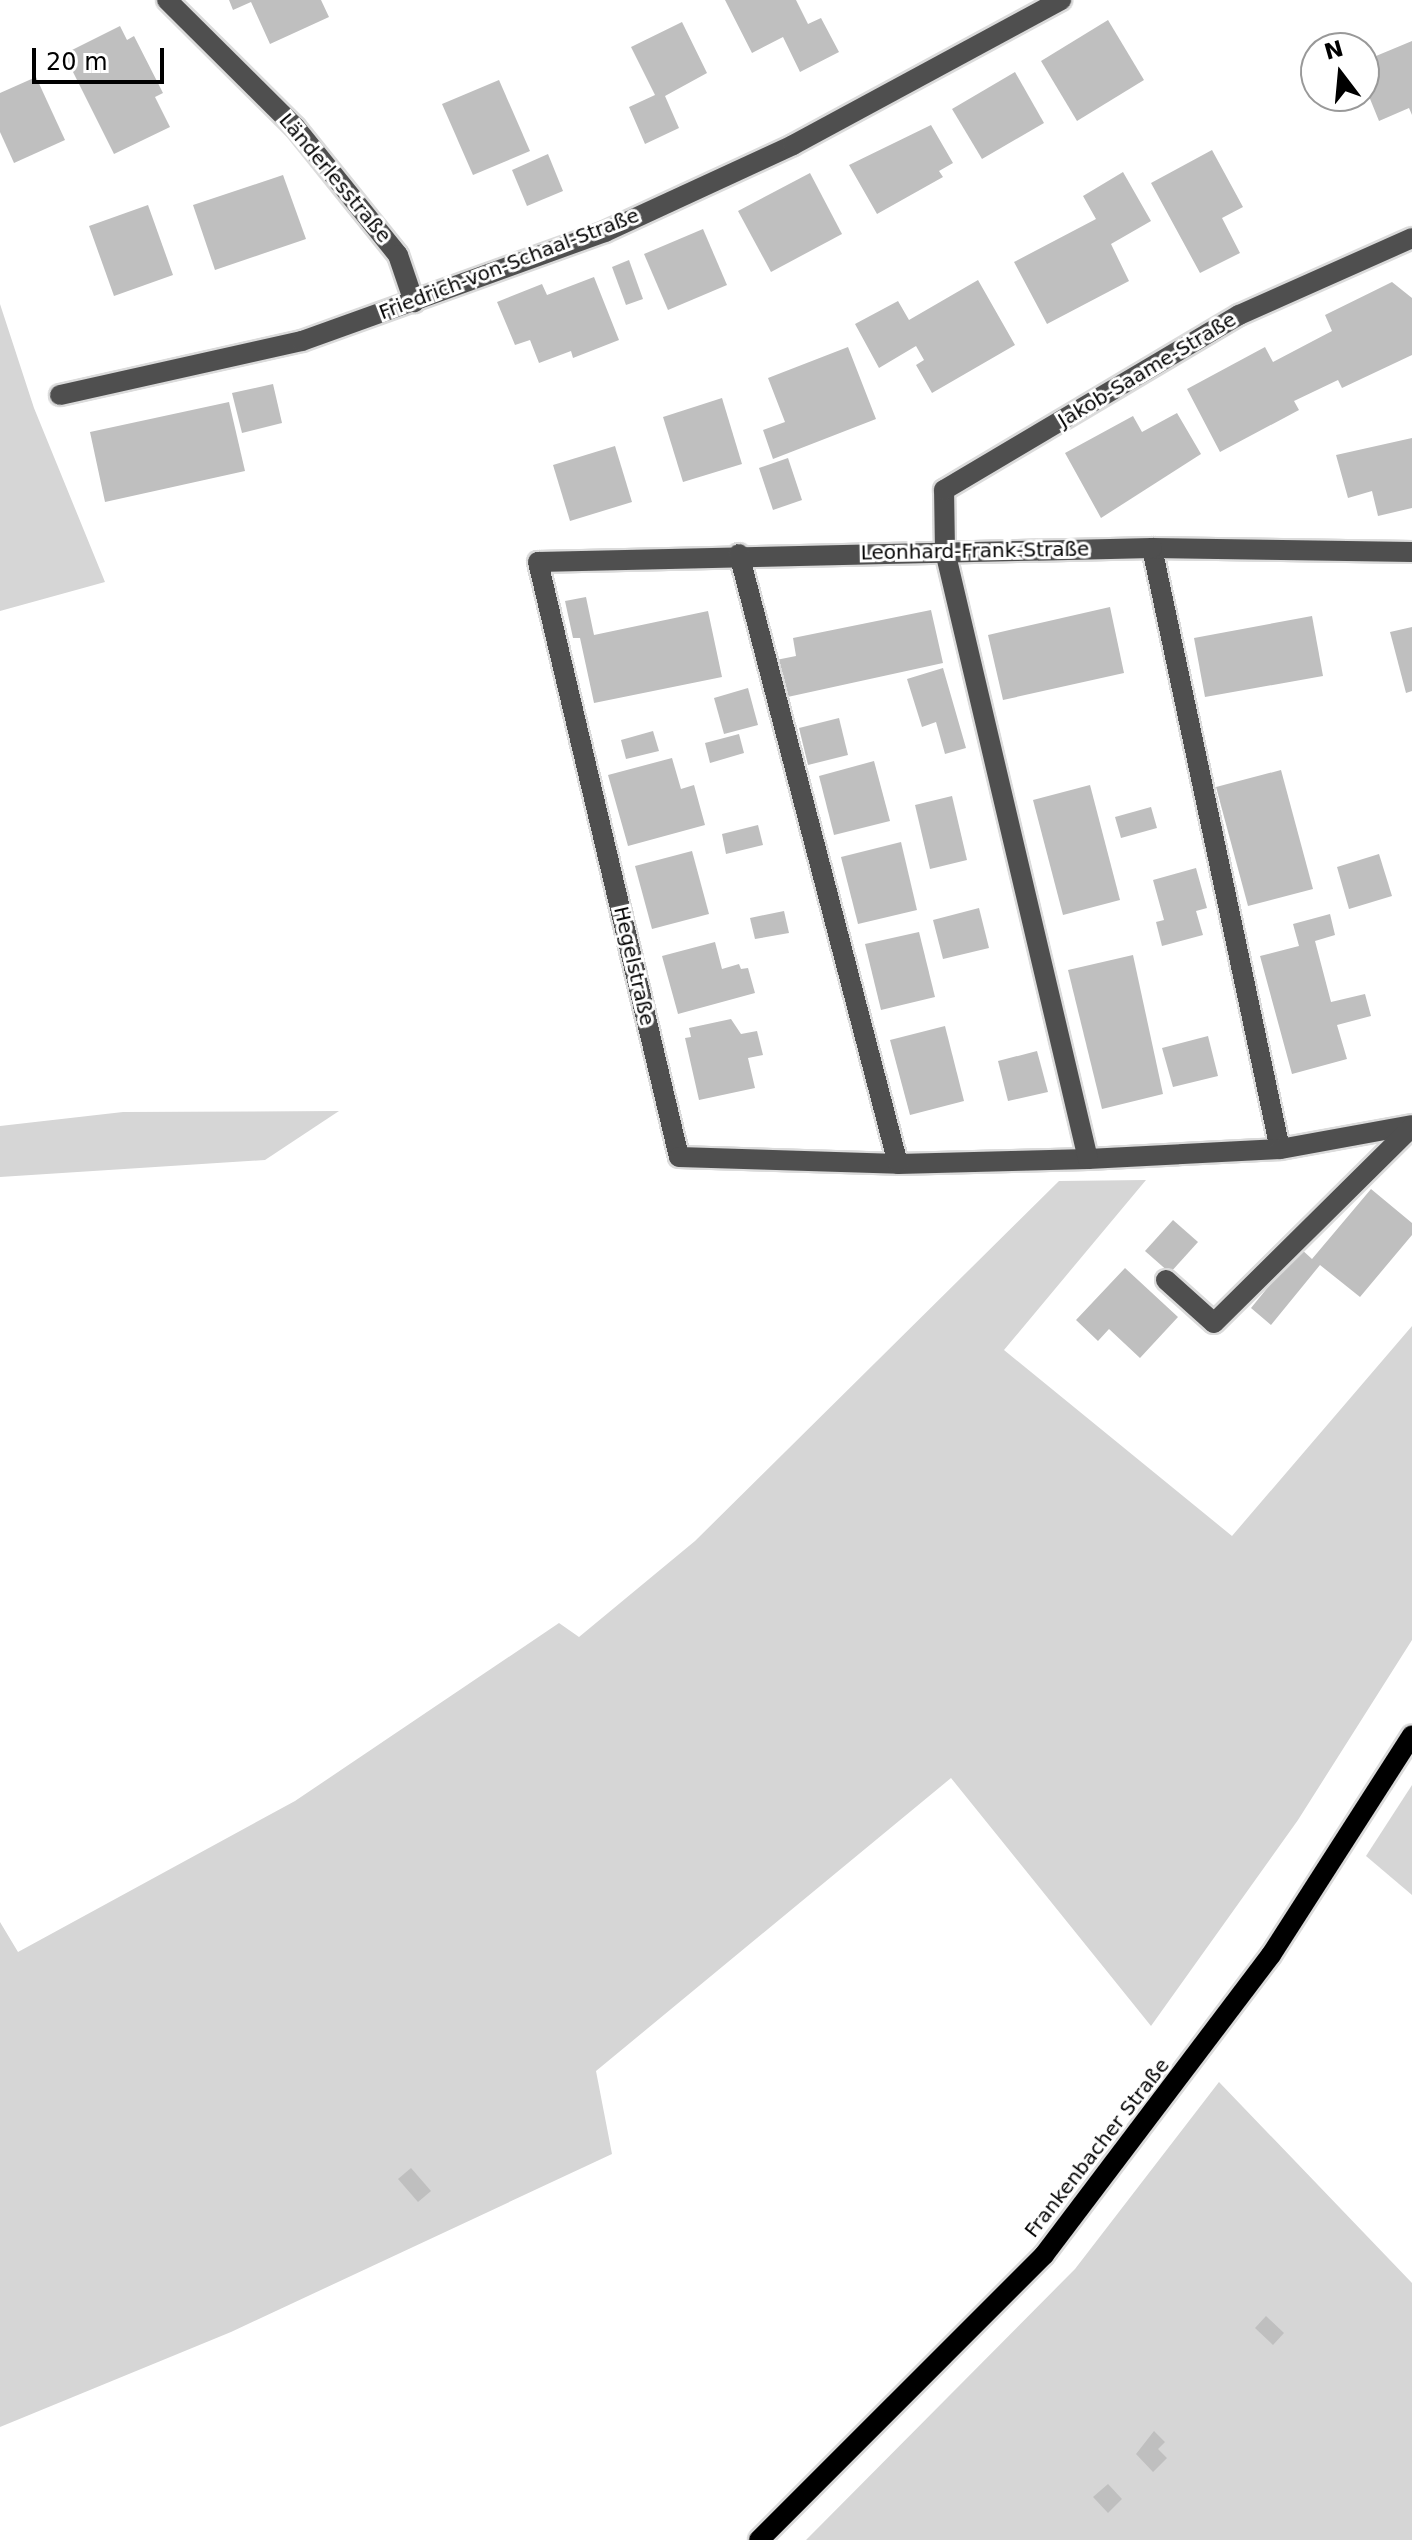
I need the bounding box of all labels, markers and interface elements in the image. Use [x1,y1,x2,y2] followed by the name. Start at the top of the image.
[36,32,168,82] scale bar
[1300,32,1380,112] north arrow
[1321,36,1346,65] text: N
[46,48,108,76] text: 20 m
[274,109,396,247] street label: Länderlesstraße
[376,203,642,325] street label: Friedrich-von-Schaal-Straße
[1054,307,1240,433] street label: Jakob-Saame-Straße
[860,537,1090,565] street label: Leonhard-Frank-Straße
[609,904,659,1028] street label: Hegelstraße
[1020,2054,1174,2242] street label: Frankenbacher Straße

